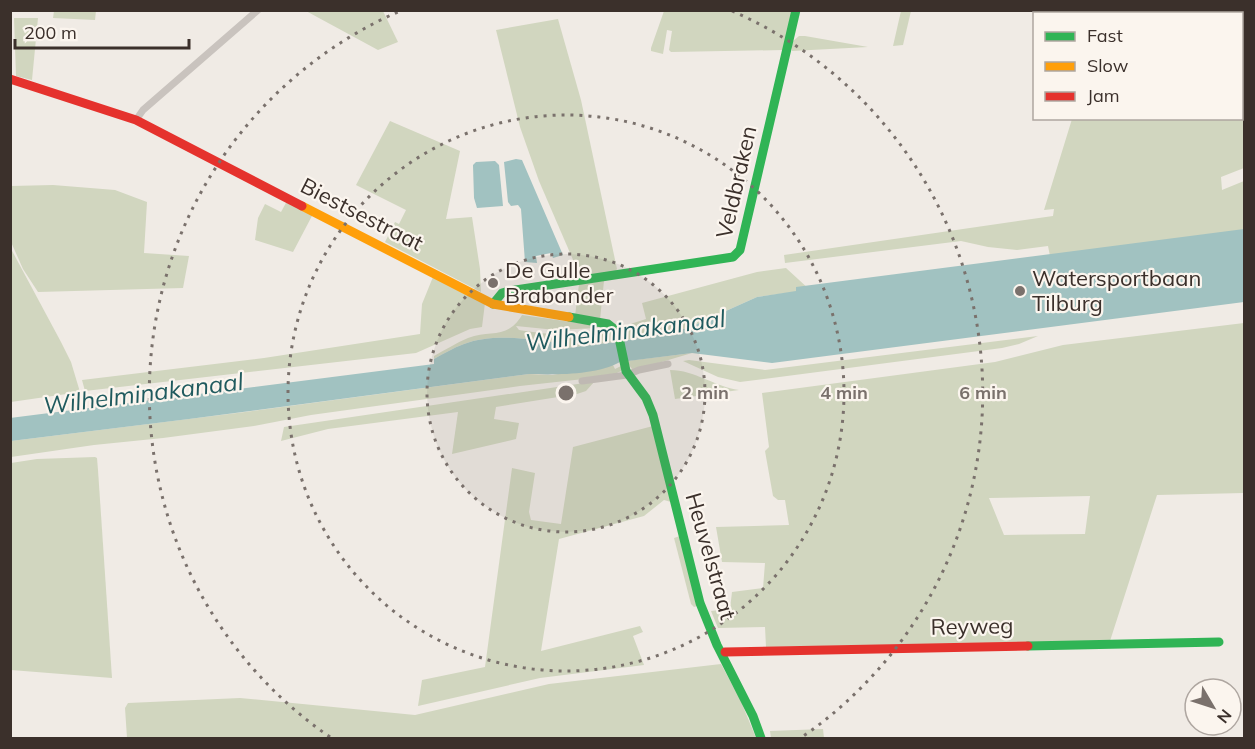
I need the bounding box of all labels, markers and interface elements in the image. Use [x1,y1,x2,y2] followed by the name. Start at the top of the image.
[15,12,189,50] scale bar
[1033,12,1243,120] legend
[24,21,77,44] text: 200 m
[1087,24,1123,47] text: Fast
[1087,54,1129,77] text: Slow
[1087,84,1120,107] text: Jam
[709,123,763,241] street label: Veldbraken
[296,171,428,257] street label: Biestsestraat
[505,256,613,309] place label: De Gulle Brabander
[1032,264,1201,317] place label: Watersportbaan Tilburg
[486,276,500,290] marker: De Gulle Brabander
[1013,284,1027,298] marker: Watersportbaan Tilburg
[523,303,727,357] water label: Wilhelminakanaal
[41,366,245,420] water label: Wilhelminakanaal
[681,381,729,404] text: 2 min
[820,381,868,404] text: 4 min
[959,381,1007,404] text: 6 min
[556,383,576,403] centre of rings
[680,489,743,623] street label: Heuvelstraat
[930,611,1014,641] street label: Reyweg
[1183,677,1243,737] north arrow
[1213,705,1236,727] text: N

